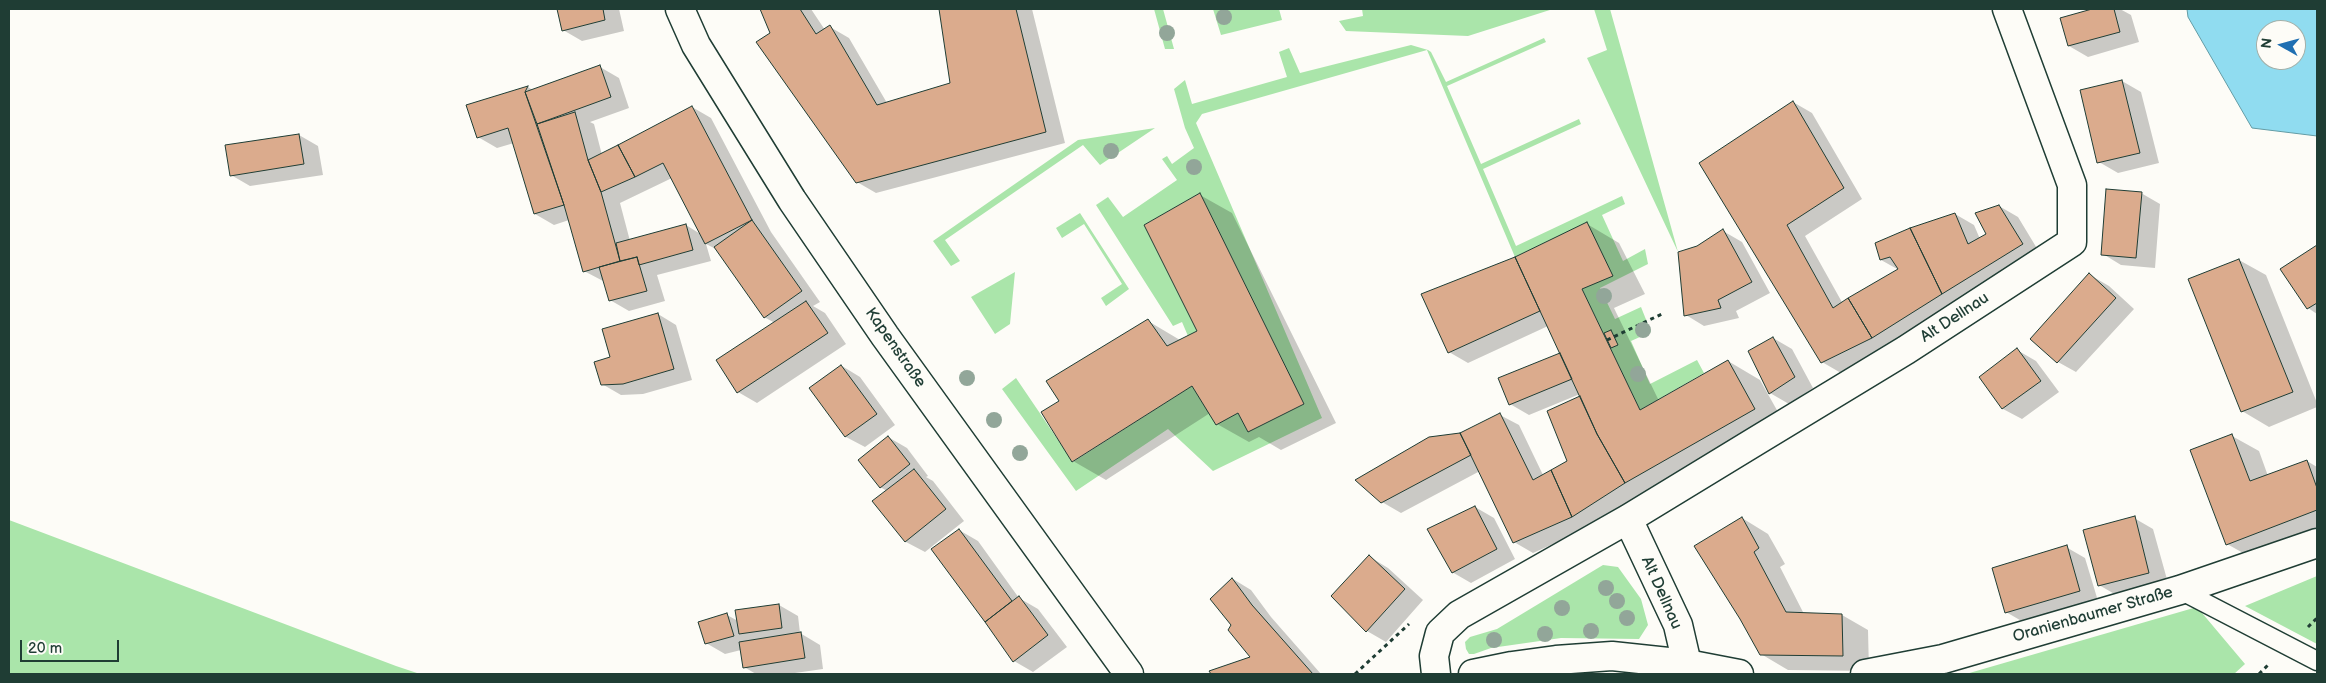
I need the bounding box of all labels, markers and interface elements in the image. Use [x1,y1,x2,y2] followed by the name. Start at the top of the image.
[2256,20,2306,70] north arrow
[2258,37,2276,49] text: N
[1917,289,1993,347] street label: Alt Dellnau
[861,305,929,391] street label: Kapenstraße
[1636,554,1686,632] street label: Alt Dellnau
[2011,583,2175,647] street label: Oranienbaumer Straße
[22,630,121,662] scale bar
[28,639,62,658] text: 20 m

